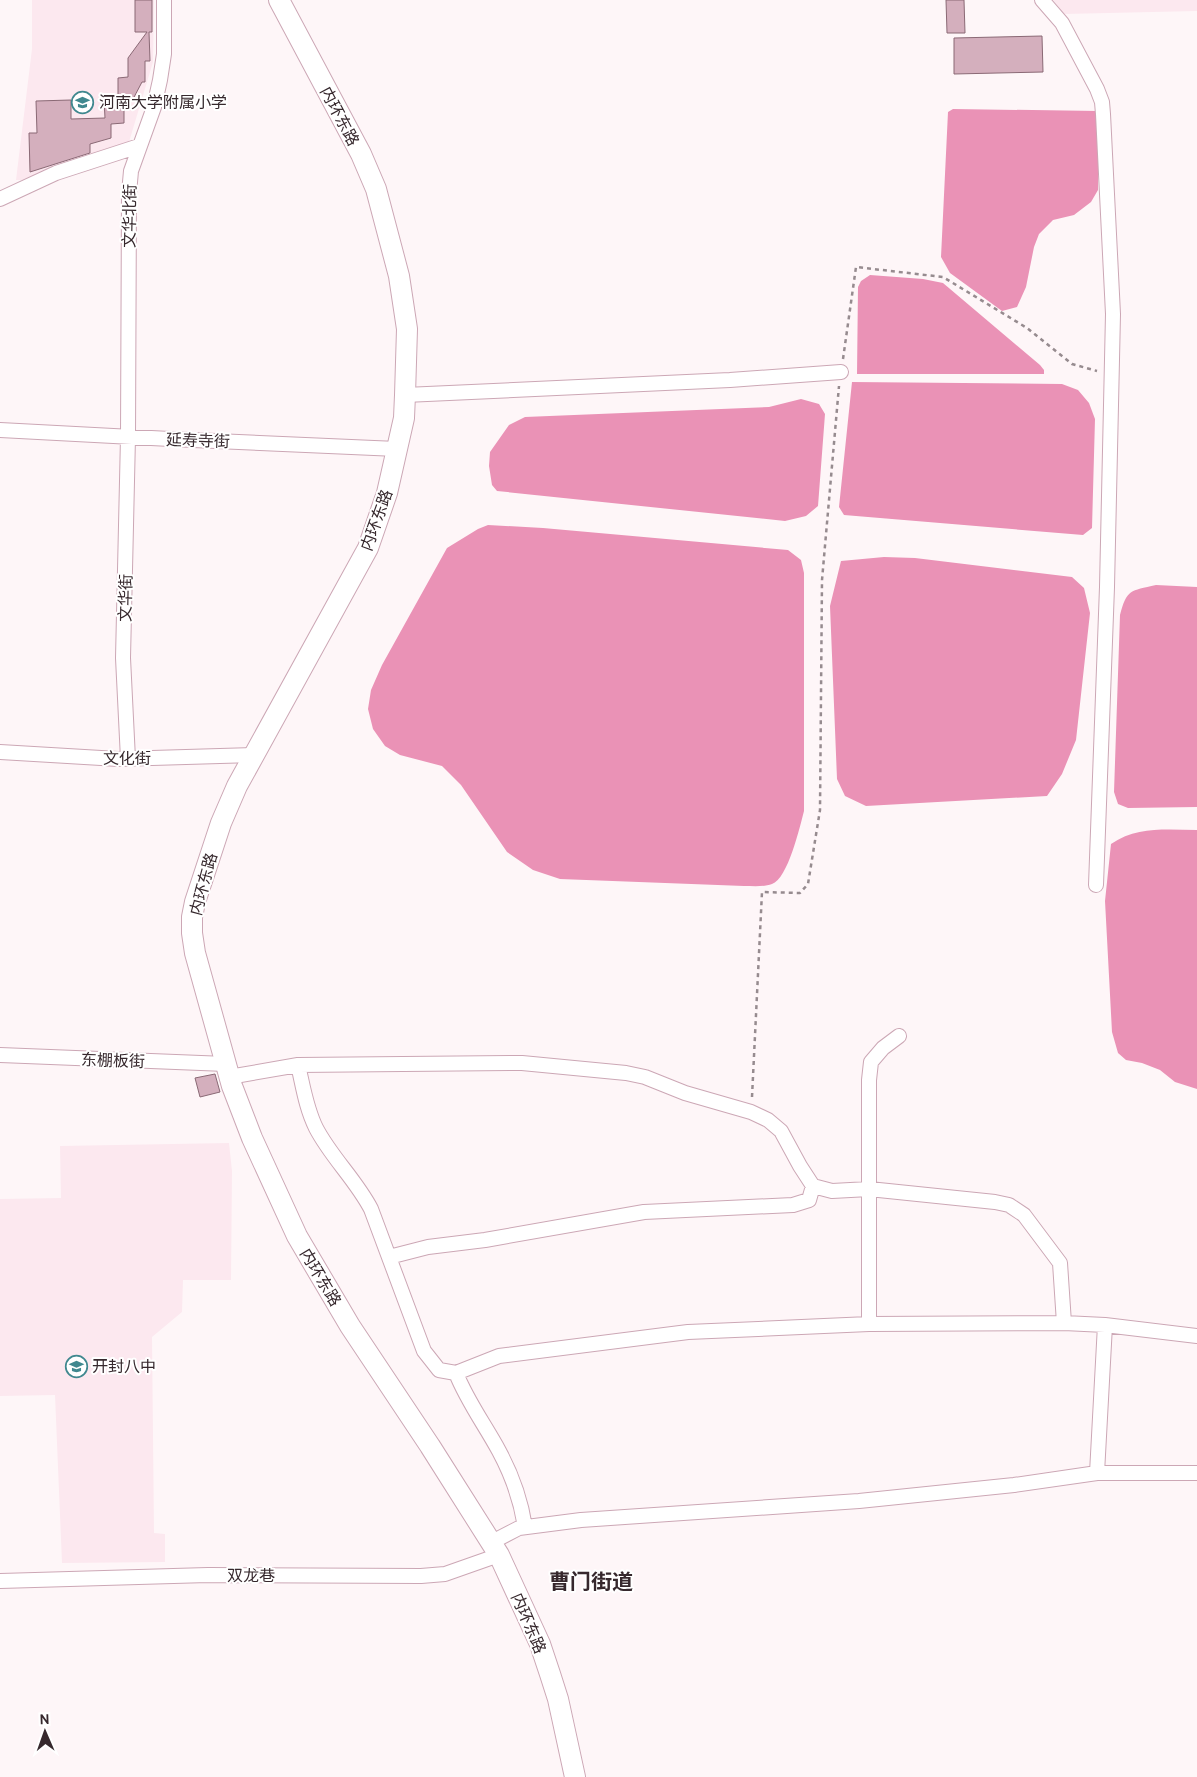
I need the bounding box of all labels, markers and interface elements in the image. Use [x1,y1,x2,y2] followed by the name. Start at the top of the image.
[316,84,363,149] street label: 内环东路
[71,90,95,114] school or university icon: 河南大学附属小学
[99,93,227,112] place label: 河南大学附属小学
[119,184,140,248] street label: 文华北街
[166,430,230,451] street label: 延寿寺街
[357,487,396,553] street label: 内环东路
[116,574,135,622] street label: 文华街
[103,749,151,768] street label: 文化街
[186,851,221,918] street label: 内环东路
[81,1050,145,1071] street label: 东棚板街
[296,1245,345,1310] street label: 内环东路
[64,1354,88,1378] school or university icon: 开封八中
[92,1357,156,1376] place label: 开封八中
[227,1566,275,1585] street label: 双龙巷
[549,1569,633,1594] district label: 曹门街道
[507,1590,550,1656] street label: 内环东路
[20,1707,70,1757] north arrow
[39,1710,50,1728] text: N

